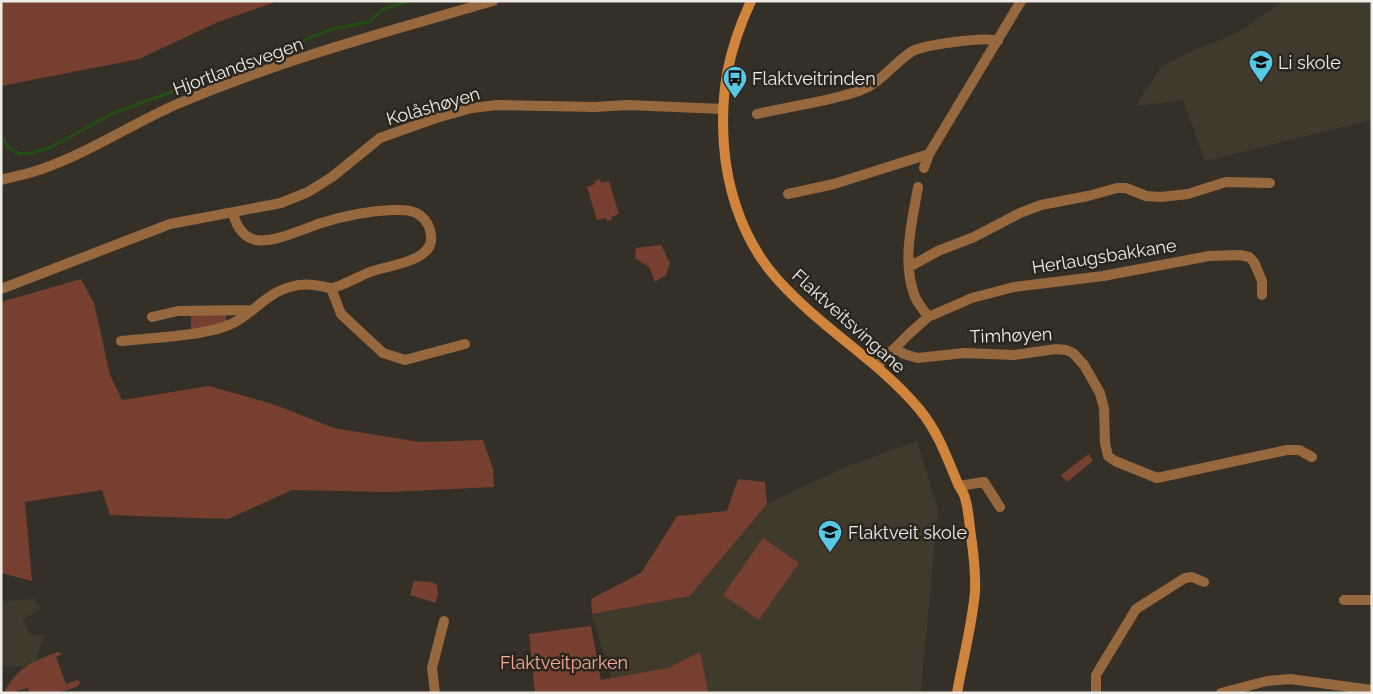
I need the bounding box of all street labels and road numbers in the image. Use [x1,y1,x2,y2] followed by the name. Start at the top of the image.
[170,33,306,99] street label: Hjortlandsvegen
[384,83,482,129] street label: Kolåshøyen
[1030,234,1178,278] street label: Herlaugsbakkane
[788,265,910,378] street label: Flaktveitsvingane
[969,323,1053,347] street label: Timhøyen

